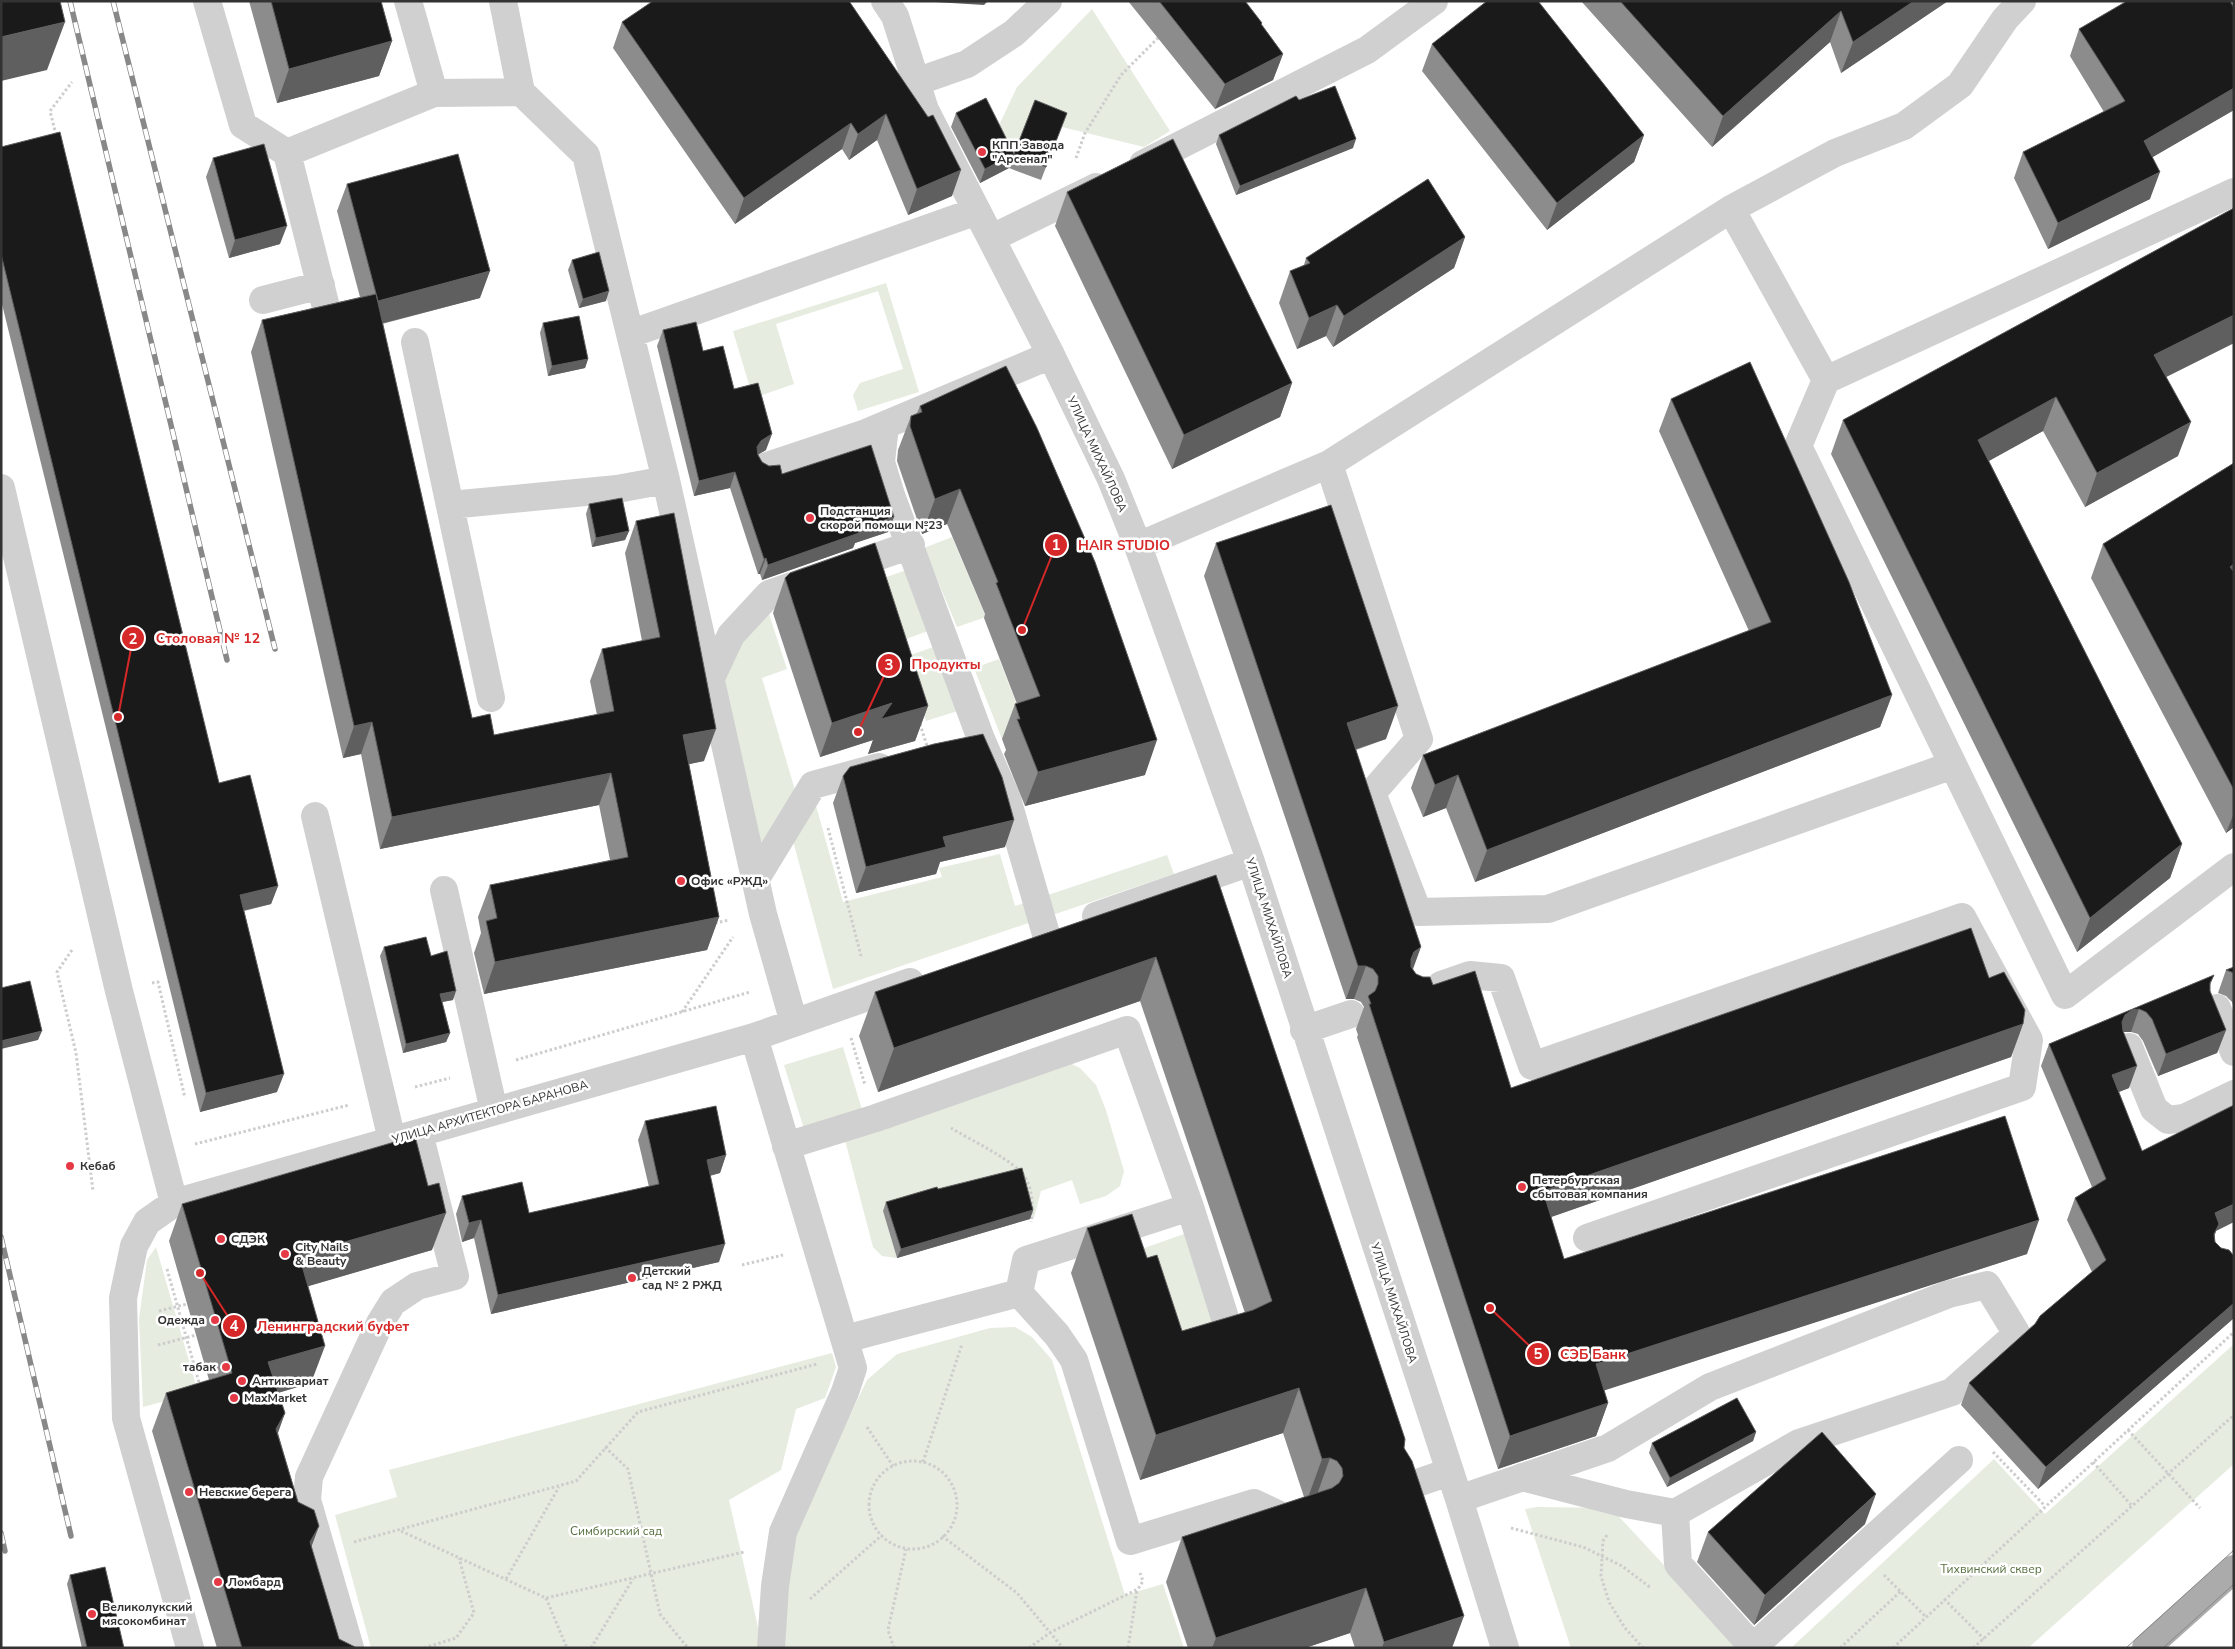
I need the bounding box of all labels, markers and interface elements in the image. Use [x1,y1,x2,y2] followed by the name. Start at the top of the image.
[992,137,1064,167] place label: КПП Завода "Арсенал"
[976,146,988,158] marker: КПП Завода "Арсенал"
[1063,393,1131,515] street label: УЛИЦА МИХАЙЛОВА
[820,503,943,533] place label: Подстанция скорой помощи №23
[804,512,816,524] marker: Подстанция скорой помощи №23
[1043,530,1180,559] callout: HAIR STUDIO
[1051,535,1061,555] text: 1
[1078,536,1170,555] text: HAIR STUDIO
[121,624,270,653] callout: Столовая № 12
[128,629,138,649] text: 2
[156,629,260,648] text: Столовая № 12
[877,650,991,679] callout: Продукты
[884,655,894,675] text: 3
[911,655,981,674] text: Продукты
[1242,855,1296,981] street label: УЛИЦА МИХАЙЛОВА
[691,873,768,889] place label: Офис «РЖД»
[675,875,687,887] marker: Офис «РЖД»
[389,1076,590,1148] street label: УЛИЦА АРХИТЕКТОРА БАРАНОВА
[80,1158,116,1174] place label: Кебаб
[64,1160,76,1172] marker: Кебаб
[1532,1172,1648,1202] place label: Петербургская сбытовая компания
[1516,1181,1528,1193] marker: Петербургская сбытовая компания
[231,1231,266,1247] place label: СДЭК
[215,1233,227,1245] marker: СДЭК
[295,1239,349,1269] place label: City Nails & Beauty
[1367,1240,1421,1366] street label: УЛИЦА МИХАЙЛОВА
[279,1248,291,1260] marker: City Nails & Beauty
[642,1263,722,1293] place label: Детский сад № 2 РЖД
[626,1272,638,1284] marker: Детский сад № 2 РЖД
[221,1311,419,1340] callout: Ленинградский буфет
[158,1312,205,1328] place label: Одежда
[209,1314,221,1326] marker: Одежда
[229,1316,239,1336] text: 4
[257,1317,410,1336] text: Ленинградский буфет
[1525,1339,1636,1368] callout: СЭБ Банк
[1533,1344,1543,1364] text: 5
[1560,1345,1626,1364] text: СЭБ Банк
[183,1359,216,1375] place label: табак
[220,1361,232,1373] marker: табак
[252,1373,329,1389] place label: Антиквариат
[236,1375,248,1387] marker: Антиквариат
[244,1390,307,1406] place label: MaxMarket
[228,1392,240,1404] marker: MaxMarket
[199,1484,291,1500] place label: Невские берега
[183,1486,195,1498] marker: Невские берега
[570,1523,662,1539] park label: Симбирский сад
[1940,1561,2042,1577] park label: Тихвинский сквер
[228,1574,282,1590] place label: Ломбард
[212,1576,224,1588] marker: Ломбард
[102,1599,192,1629] place label: Великолукский мясокомбинат
[86,1608,98,1620] marker: Великолукский мясокомбинат

